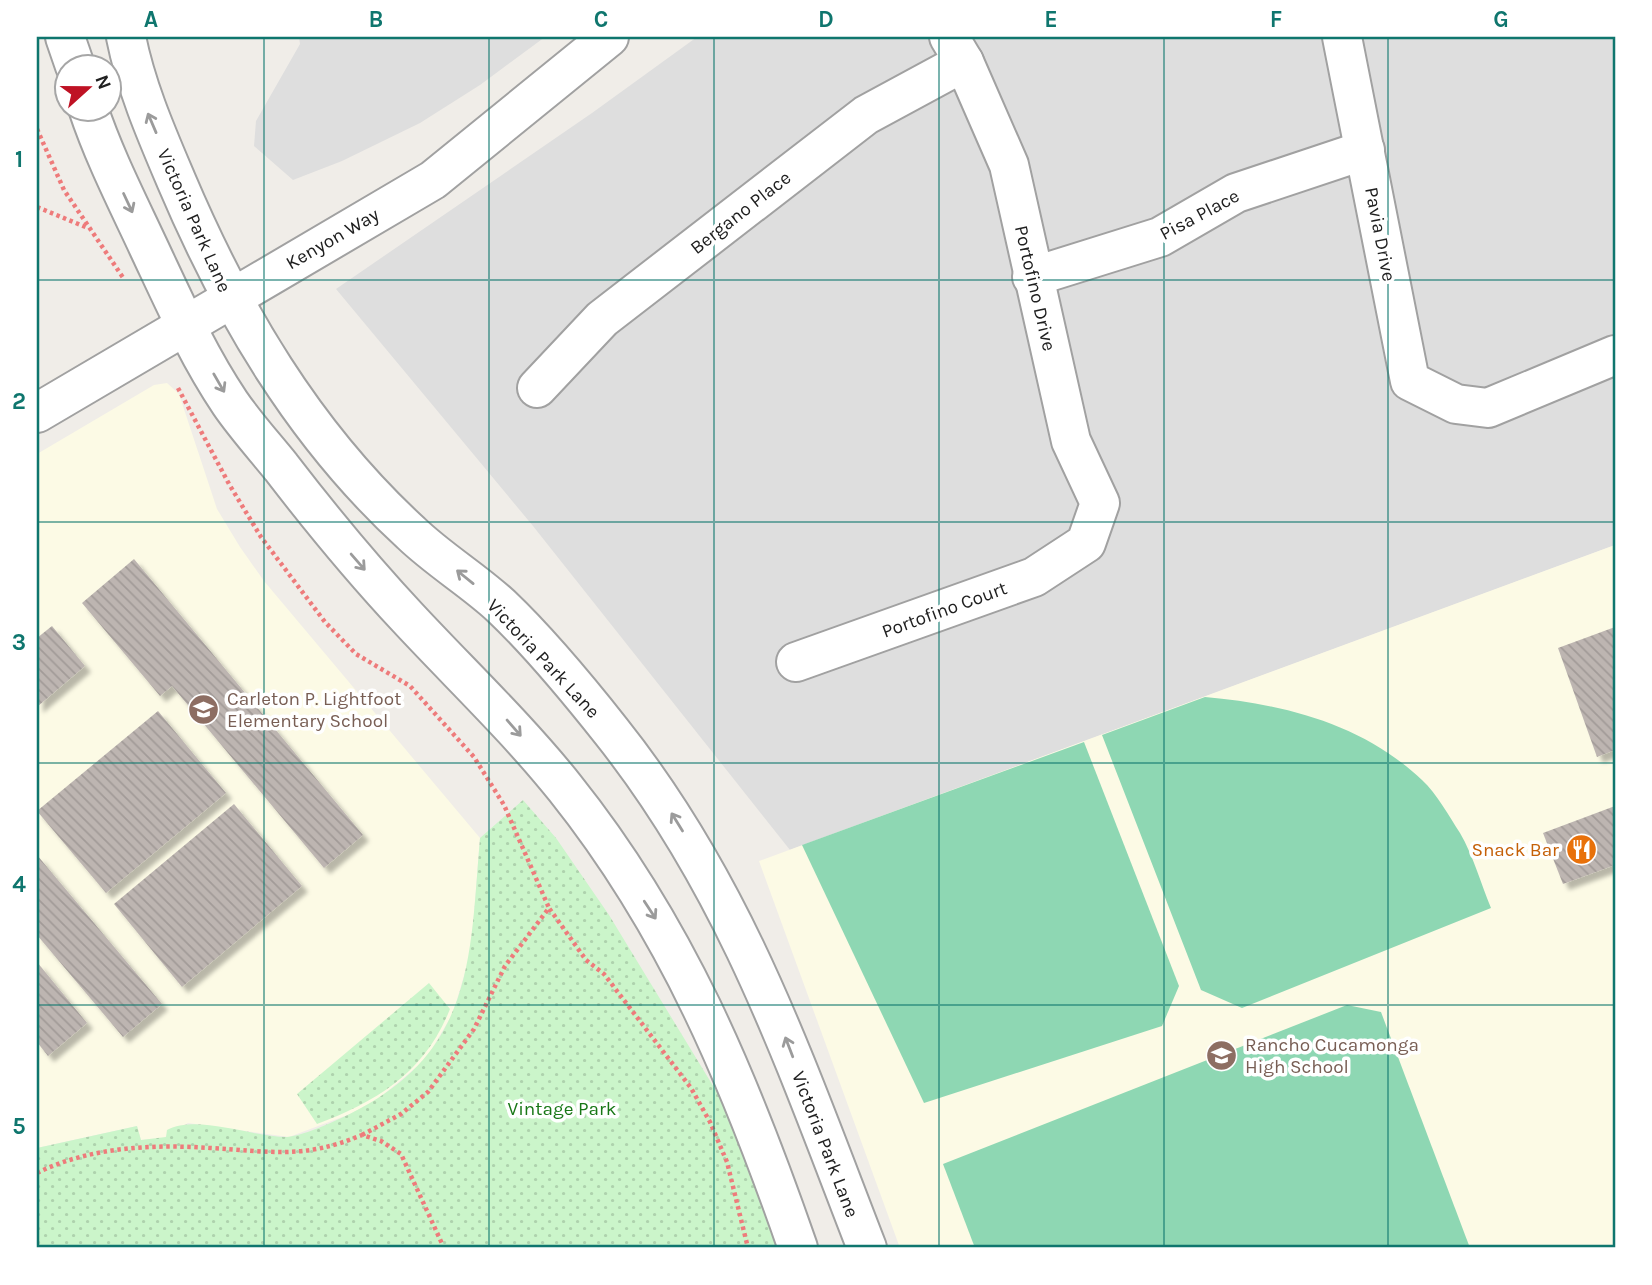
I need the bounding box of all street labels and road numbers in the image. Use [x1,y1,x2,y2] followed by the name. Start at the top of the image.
[153,145,236,296] street label: Victoria Park Lane
[686,167,795,259] street label: Bergano Place
[1156,185,1243,245] street label: Pisa Place
[1360,185,1400,283] street label: Pavia Drive
[282,203,383,274] street label: Kenyon Way
[1010,223,1060,353] street label: Portofino Drive
[879,577,1010,643] street label: Portofino Court
[482,595,604,723] street label: Victoria Park Lane
[787,1068,863,1221] street label: Victoria Park Lane

